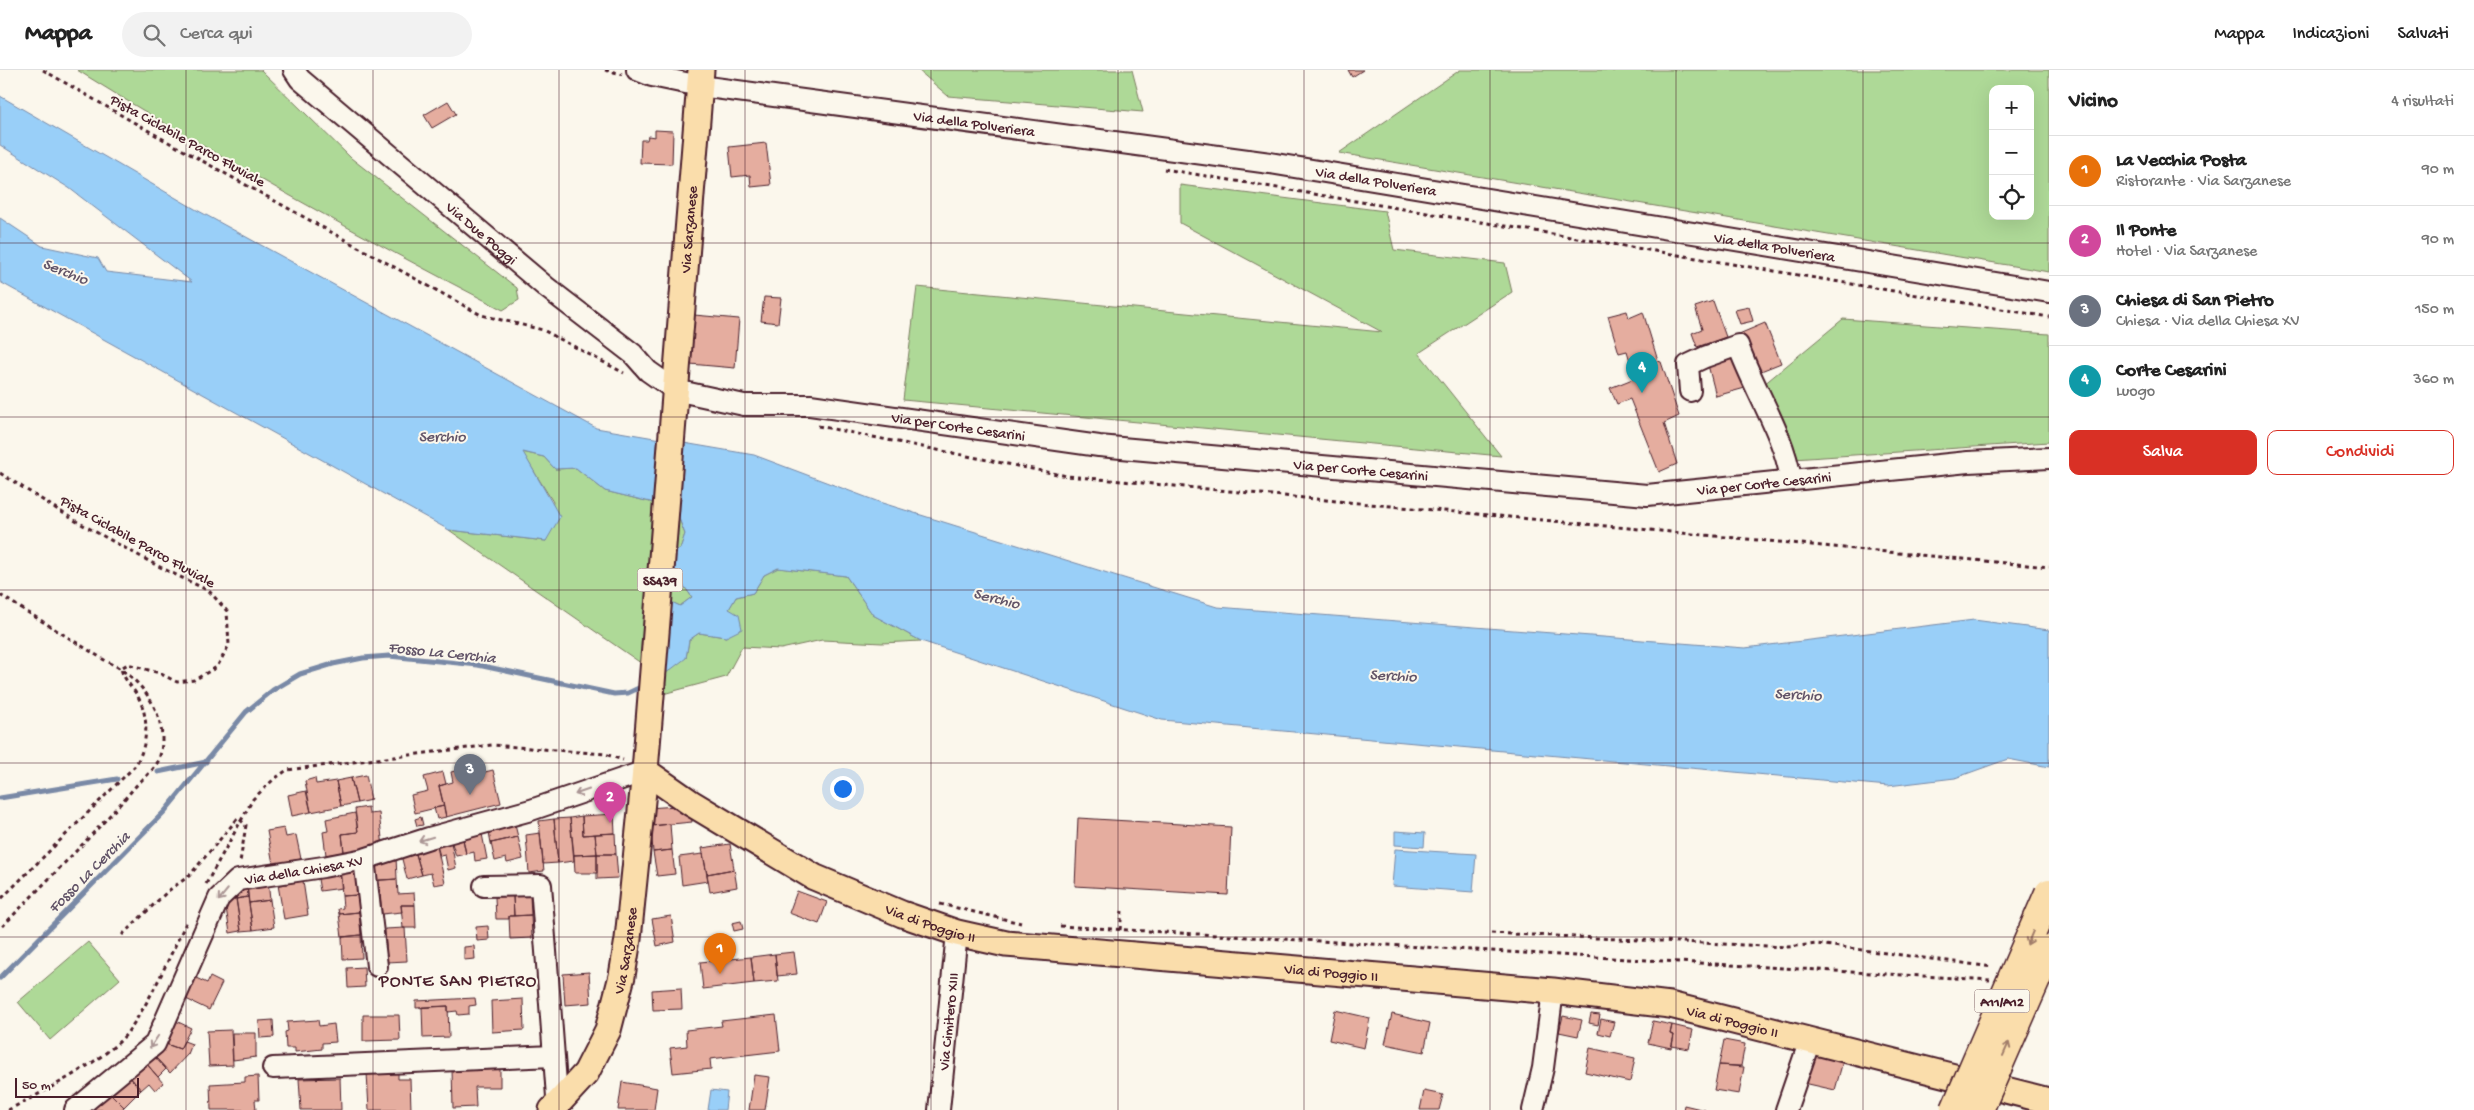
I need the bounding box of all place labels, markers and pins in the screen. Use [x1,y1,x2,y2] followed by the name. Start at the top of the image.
[1626,352,1658,393] pin: 4
[454,754,486,795] pin: 3
[594,782,626,823] pin: 2
[704,933,736,974] pin: 1

